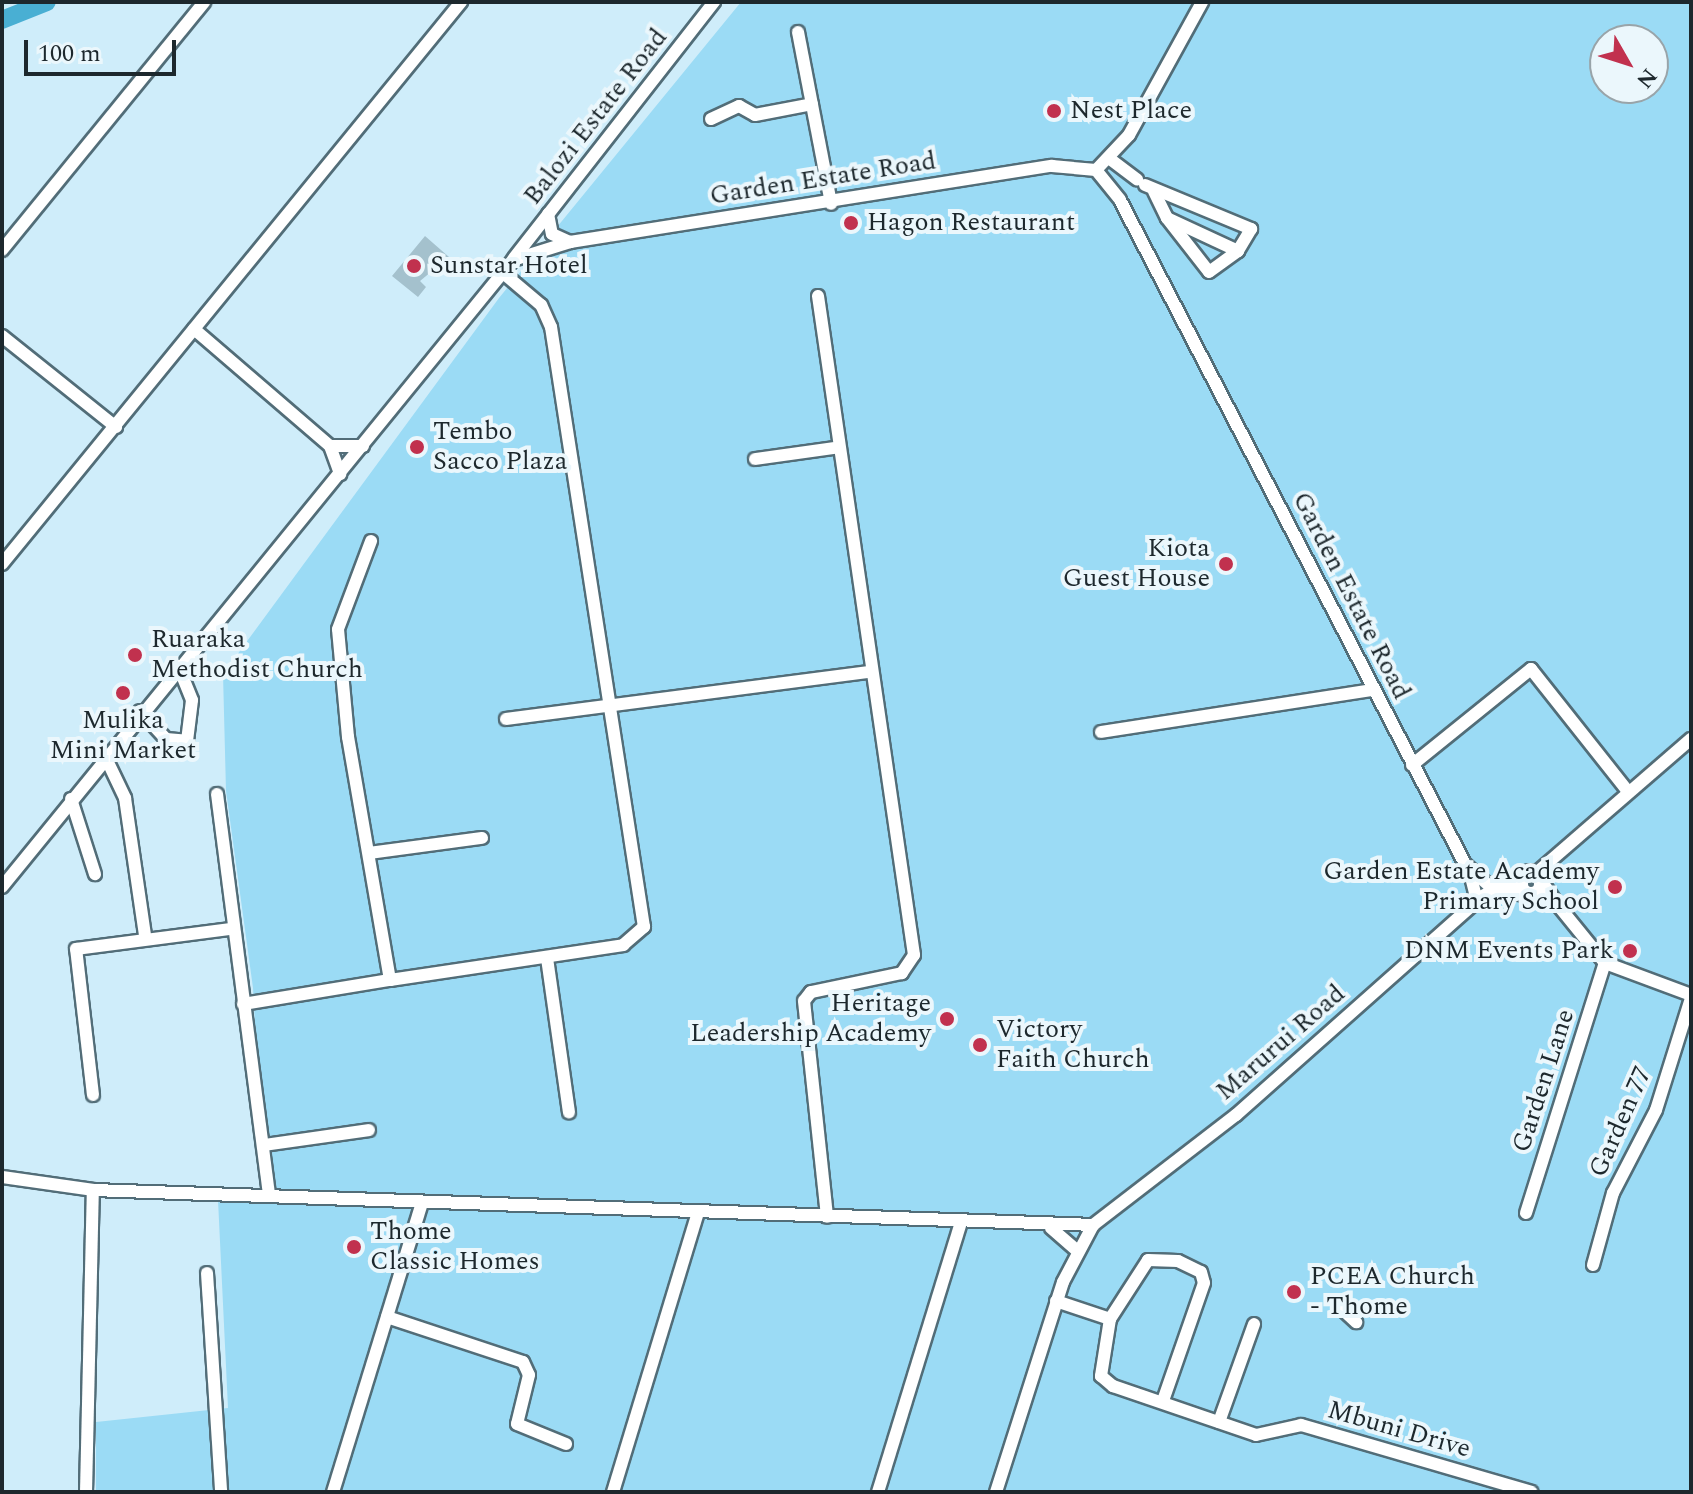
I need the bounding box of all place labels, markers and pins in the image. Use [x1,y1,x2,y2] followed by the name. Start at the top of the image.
[1070,95,1192,127] place label: Nest Place
[1045,102,1063,120] marker: Nest Place
[867,207,1075,239] place label: Hagon Restaurant
[842,214,860,232] marker: Hagon Restaurant
[430,250,588,282] place label: Sunstar Hotel
[405,257,423,275] marker: Sunstar Hotel
[433,416,567,478] place label: Tembo Sacco Plaza
[408,438,426,456] marker: Tembo Sacco Plaza
[1063,533,1210,594] place label: Kiota Guest House
[1217,555,1235,573] marker: Kiota Guest House
[151,624,363,686] place label: Ruaraka Methodist Church
[126,646,144,664] marker: Ruaraka Methodist Church
[114,684,132,702] marker: Mulika Mini Market
[50,705,196,766] place label: Mulika Mini Market
[1323,856,1599,918] place label: Garden Estate Academy Primary School
[1606,878,1624,896] marker: Garden Estate Academy Primary School
[1404,935,1614,967] place label: DNM Events Park
[1621,942,1639,960] marker: DNM Events Park
[690,988,931,1050] place label: Heritage Leadership Academy
[938,1010,956,1028] marker: Heritage Leadership Academy
[996,1014,1150,1076] place label: Victory Faith Church
[971,1036,989,1054] marker: Victory Faith Church
[370,1216,540,1278] place label: Thome Classic Homes
[345,1238,363,1256] marker: Thome Classic Homes
[1310,1261,1475,1322] place label: PCEA Church - Thome
[1285,1283,1303,1301] marker: PCEA Church - Thome

